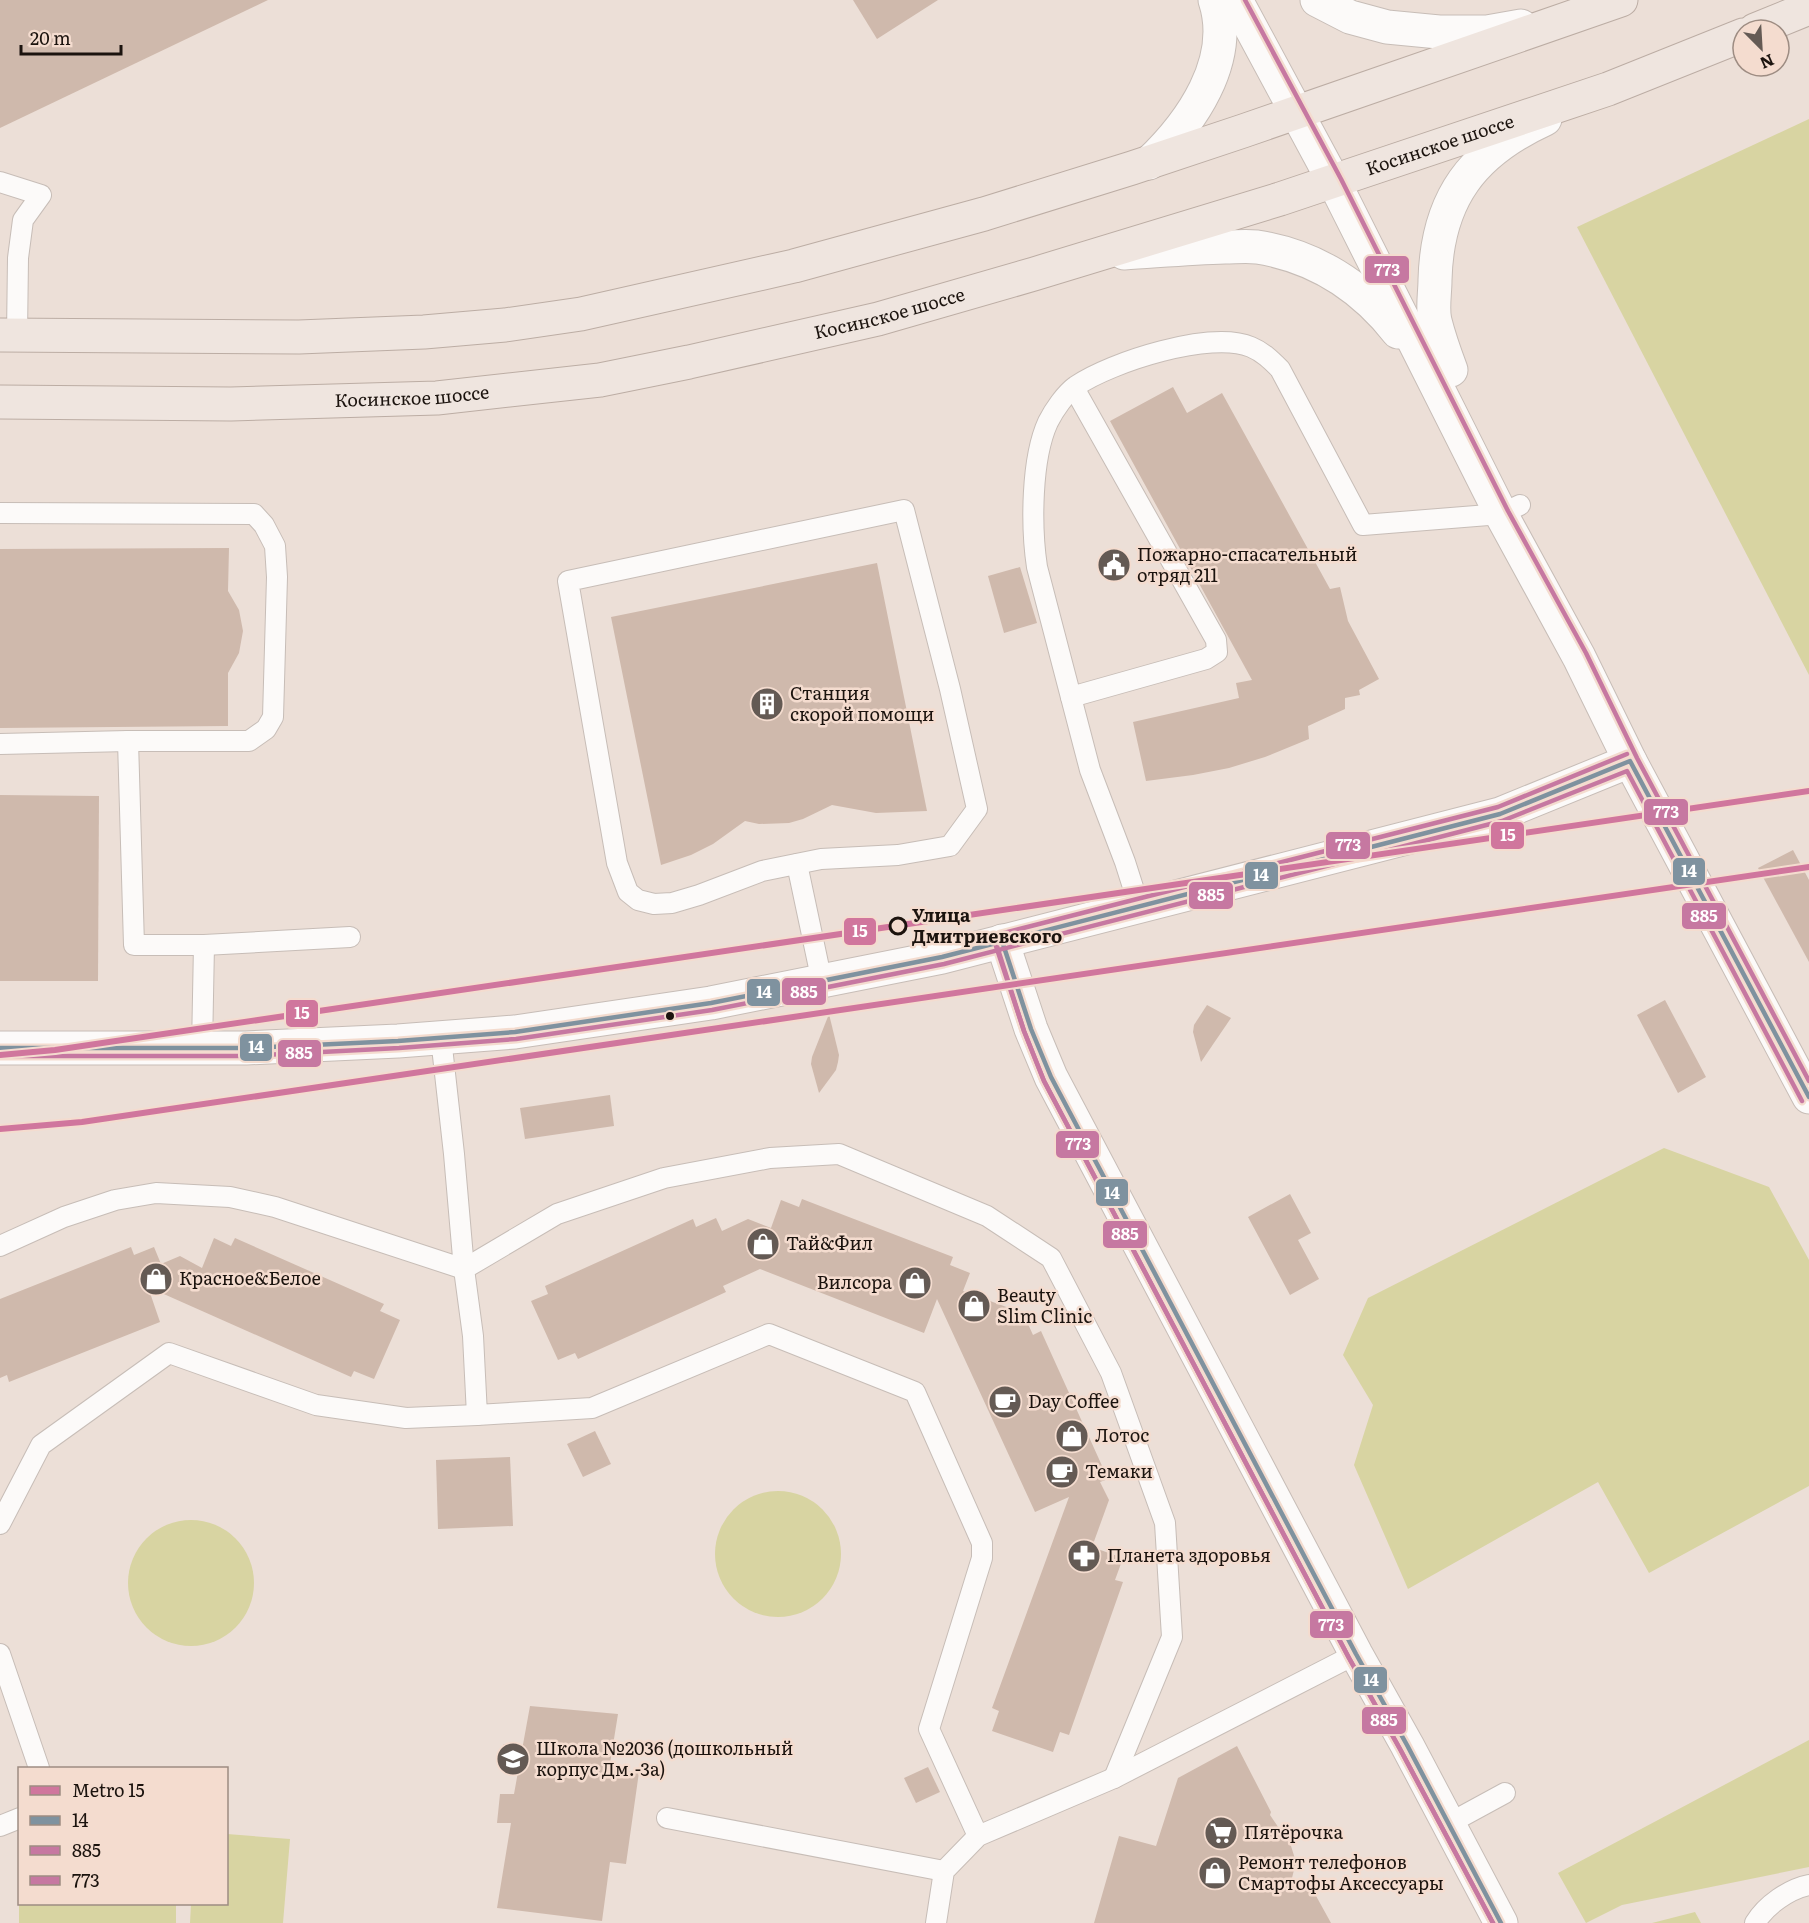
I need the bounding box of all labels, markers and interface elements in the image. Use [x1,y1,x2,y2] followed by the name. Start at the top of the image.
[21,18,122,56] scale bar
[1731,18,1791,78] north arrow
[30,24,71,51] text: 20 m
[1756,49,1779,76] text: N
[1362,107,1517,181] street label: Косинское шоссе
[1364,255,1410,284] line badge: 773
[1374,257,1400,281] text: 773
[811,280,968,345] street label: Косинское шоссе
[334,377,490,413] street label: Косинское шоссе
[1137,540,1357,588] place label: Пожарно-спасательный отряд 211
[1096,547,1132,583] public building icon: Пожарно-спасательный отряд 211
[790,679,934,727] place label: Станция скорой помощи
[749,686,785,722] building icon: Станция скорой помощи
[1643,798,1689,826] line badge: 773
[1653,799,1679,823] text: 773
[1490,821,1525,850] line badge: 15
[1500,822,1516,846] text: 15
[1325,831,1371,860] line badge: 773
[1335,832,1361,856] text: 773
[1672,857,1706,886] line badge: 14
[1681,858,1697,882] text: 14
[1244,861,1279,890] line badge: 14
[1253,862,1269,886] text: 14
[1188,881,1234,910] line badge: 885
[1197,882,1225,906] text: 885
[912,901,1062,949] place label: Улица Дмитриевского
[1681,902,1727,930] line badge: 885
[1690,903,1718,927] text: 885
[843,917,877,946] line badge: 15
[889,917,907,935] marker: Улица Дмитриевского
[852,918,868,942] text: 15
[781,977,827,1006] line badge: 885
[746,978,781,1007] line badge: 14
[756,979,772,1003] text: 14
[790,979,818,1003] text: 885
[285,999,319,1028] line badge: 15
[294,1000,310,1024] text: 15
[664,1010,676,1022] unlabelled marker
[239,1033,273,1062] line badge: 14
[248,1034,264,1058] text: 14
[277,1039,322,1068] line badge: 885
[285,1040,313,1064] text: 885
[1055,1130,1100,1159] line badge: 773
[1065,1131,1091,1155] text: 773
[1095,1178,1129,1207] line badge: 14
[1104,1180,1120,1204] text: 14
[1102,1220,1148,1249] line badge: 885
[1111,1221,1139,1245] text: 885
[745,1226,781,1262] shop icon: Тай&Фил
[786,1229,873,1256] place label: Тай&Фил
[138,1261,174,1297] shop icon: Красное&Белое
[179,1264,321,1291] place label: Красное&Белое
[897,1265,933,1301] shop icon: Вилсора
[817,1268,892,1295] place label: Вилсора
[997,1281,1092,1329] place label: Beauty Slim Clinic
[956,1288,992,1324] shop icon: Beauty Slim Clinic
[987,1384,1023,1420] cafe icon: Day Coffee
[1028,1387,1119,1414] place label: Day Coffee
[1054,1418,1090,1454] shop icon: Лотос
[1095,1421,1149,1448] place label: Лотос
[1044,1454,1080,1490] cafe icon: Темаки
[1085,1457,1153,1484] place label: Темаки
[1066,1538,1102,1574] pharmacy icon: Планета здоровья
[1107,1541,1271,1568] place label: Планета здоровья
[1309,1610,1354,1639] line badge: 773
[1318,1612,1344,1636] text: 773
[1353,1666,1388,1694] line badge: 14
[1363,1667,1379,1691] text: 14
[1361,1706,1407,1735] line badge: 885
[1370,1707,1398,1731] text: 885
[536,1734,793,1782] place label: Школа №2036 (дошкольный корпус Дм.-3а)
[495,1741,531,1777] school or university icon: Школа №2036 (дошкольный корпус Дм.-3а)
[18,1767,228,1905] legend
[72,1776,145,1803] text: Metro 15
[72,1806,89,1833] text: 14
[1203,1815,1239,1851] supermarket icon: Пятёрочка
[1244,1818,1343,1845] place label: Пятёрочка
[72,1836,101,1863] text: 885
[1238,1848,1444,1896] place label: Ремонт телефонов Смартофы Аксессуары
[1197,1855,1233,1891] shop icon: Ремонт телефонов Смартофы Аксессуары
[72,1866,100,1893] text: 773

